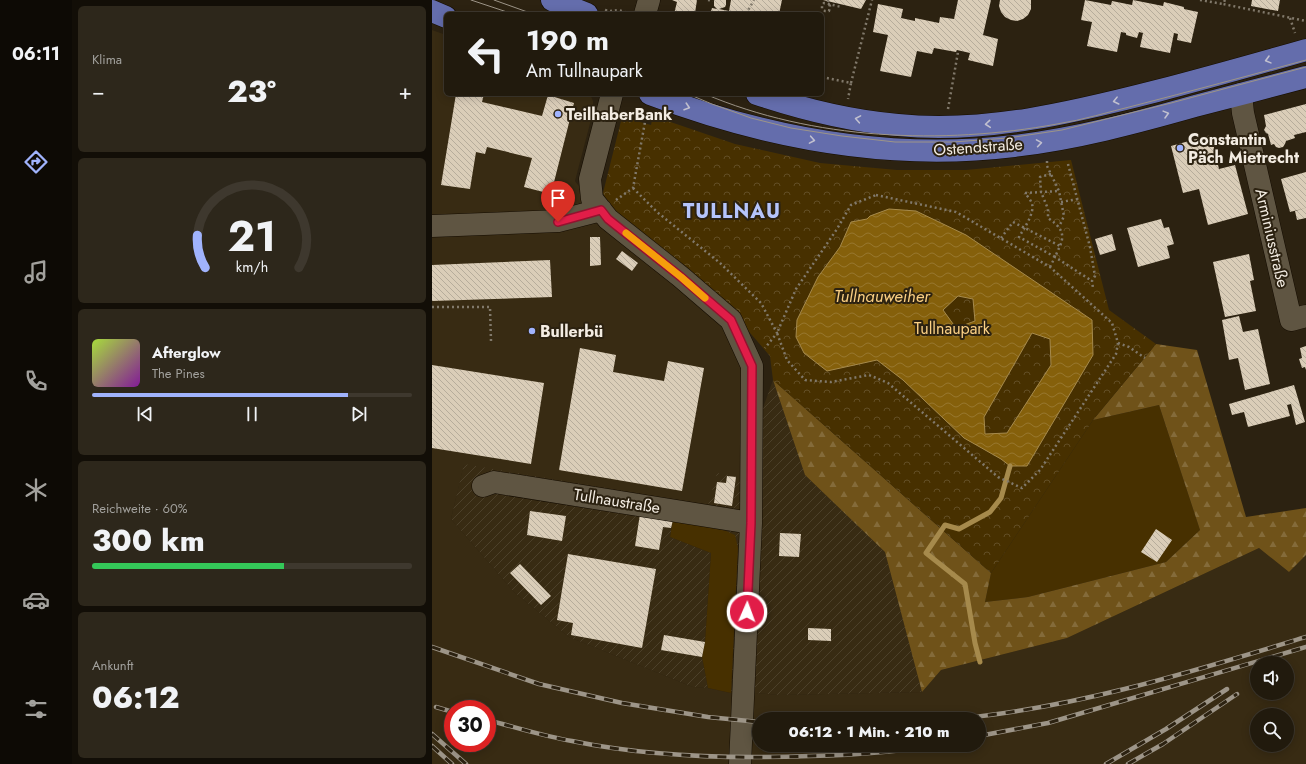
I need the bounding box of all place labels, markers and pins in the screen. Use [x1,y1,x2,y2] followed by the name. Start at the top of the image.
[566,103,673,126] place label: TeilhaberBank
[553,109,563,119] marker: TeilhaberBank
[1188,128,1300,169] place label: Constantin Päch Mietrecht
[1175,143,1185,153] marker: Constantin Päch Mietrecht
[541,181,575,222] pin
[540,320,603,343] place label: Bullerbü
[527,326,537,336] marker: Bullerbü

